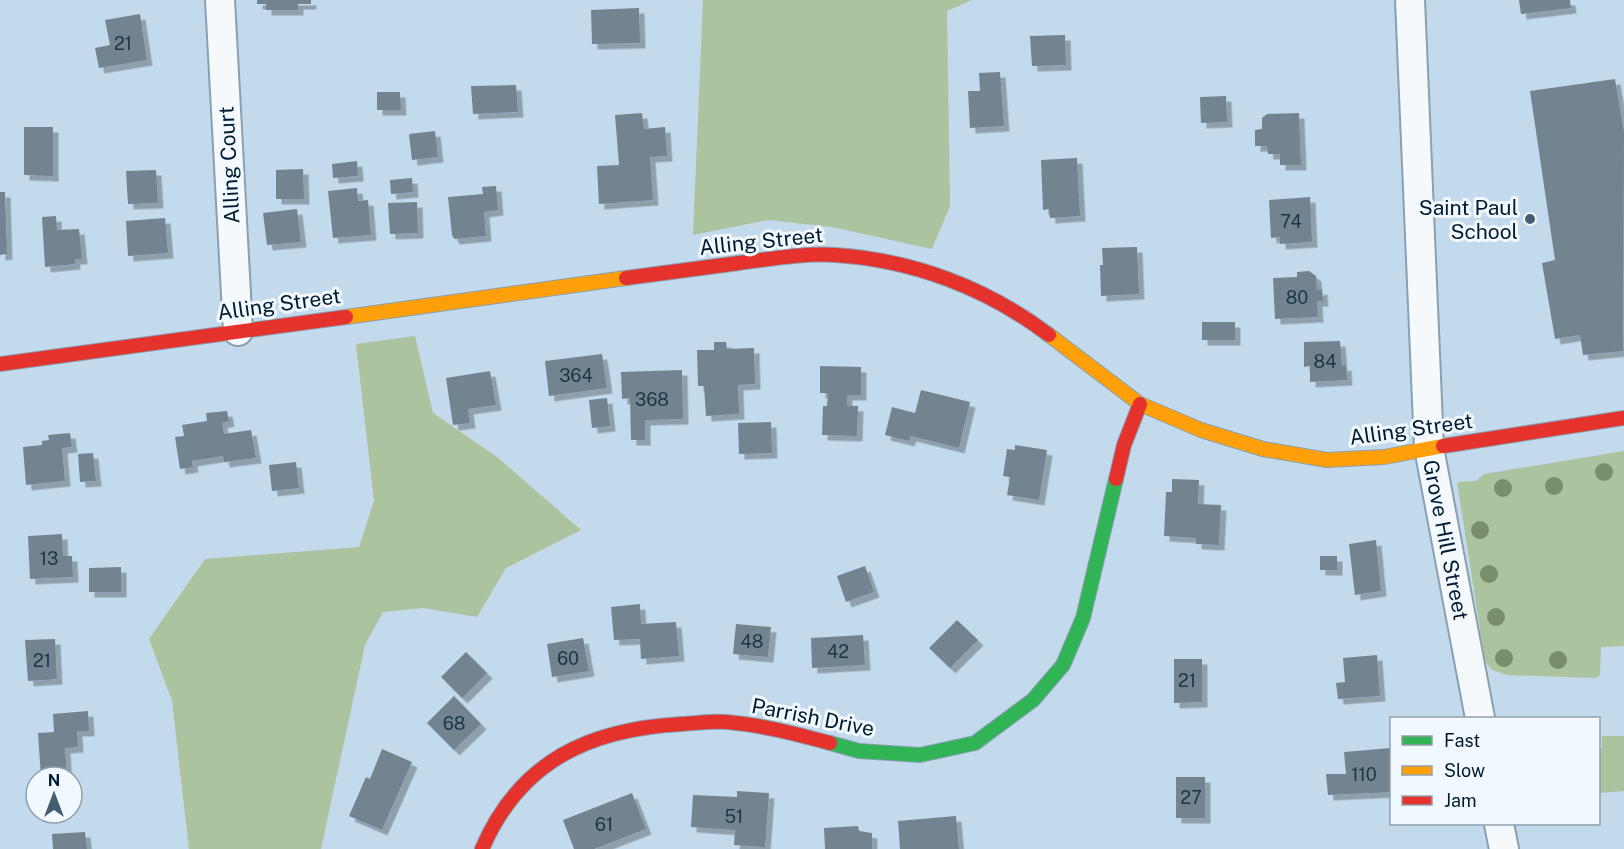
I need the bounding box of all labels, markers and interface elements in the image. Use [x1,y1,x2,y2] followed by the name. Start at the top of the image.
[114,33,132,54] house number: 21
[213,106,245,224] street label: Alling Court
[1419,195,1518,244] place label: Saint Paul School
[1280,211,1302,232] house number: 74
[1523,212,1537,226] marker: Saint Paul School
[698,222,824,260] street label: Alling Street
[216,283,342,325] street label: Alling Street
[1286,287,1308,308] house number: 80
[1314,351,1336,372] house number: 84
[559,365,593,386] house number: 364
[635,389,669,410] house number: 368
[1348,408,1474,450] street label: Alling Street
[1418,458,1474,622] street label: Grove Hill Street
[40,548,58,569] house number: 13
[741,631,763,652] house number: 48
[827,641,849,662] house number: 42
[557,648,579,669] house number: 60
[33,650,51,671] house number: 21
[1178,670,1196,691] house number: 21
[750,693,876,741] street label: Parrish Drive
[443,713,465,734] house number: 68
[1390,717,1600,825] legend
[1444,730,1480,751] text: Fast
[1444,760,1485,781] text: Slow
[1351,764,1377,785] house number: 110
[24,765,84,825] north arrow
[48,771,60,790] text: N
[1180,787,1202,808] house number: 27
[1444,790,1477,811] text: Jam
[725,806,743,827] house number: 51
[595,814,613,835] house number: 61

